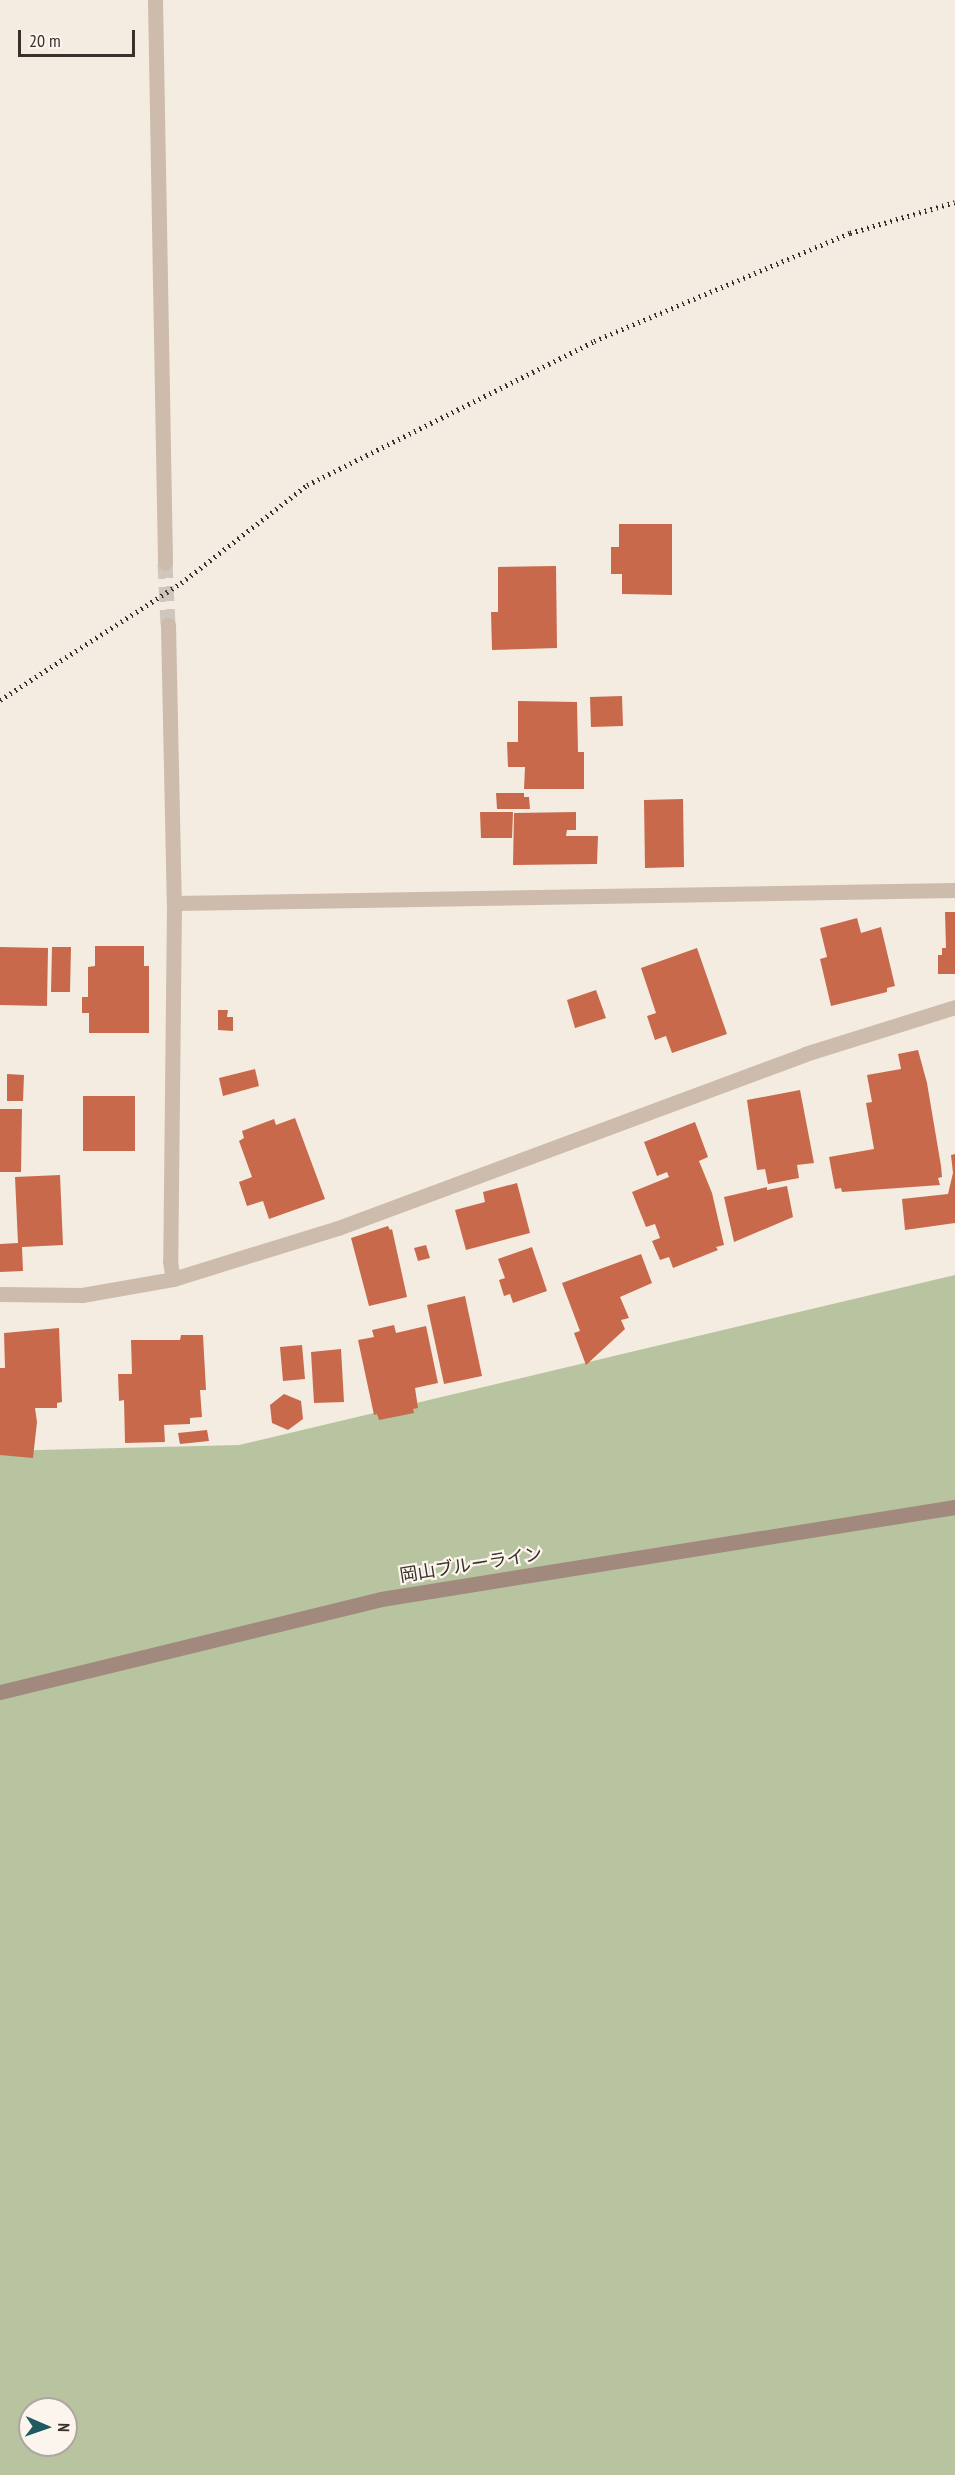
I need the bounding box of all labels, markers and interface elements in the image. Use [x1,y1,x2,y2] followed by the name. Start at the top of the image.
[21,18,138,56] scale bar
[29,29,61,52] text: 20 m
[398,1543,544,1587] street label: 岡山ブルーライン
[18,2397,78,2457] north arrow
[54,2423,74,2432] text: N

